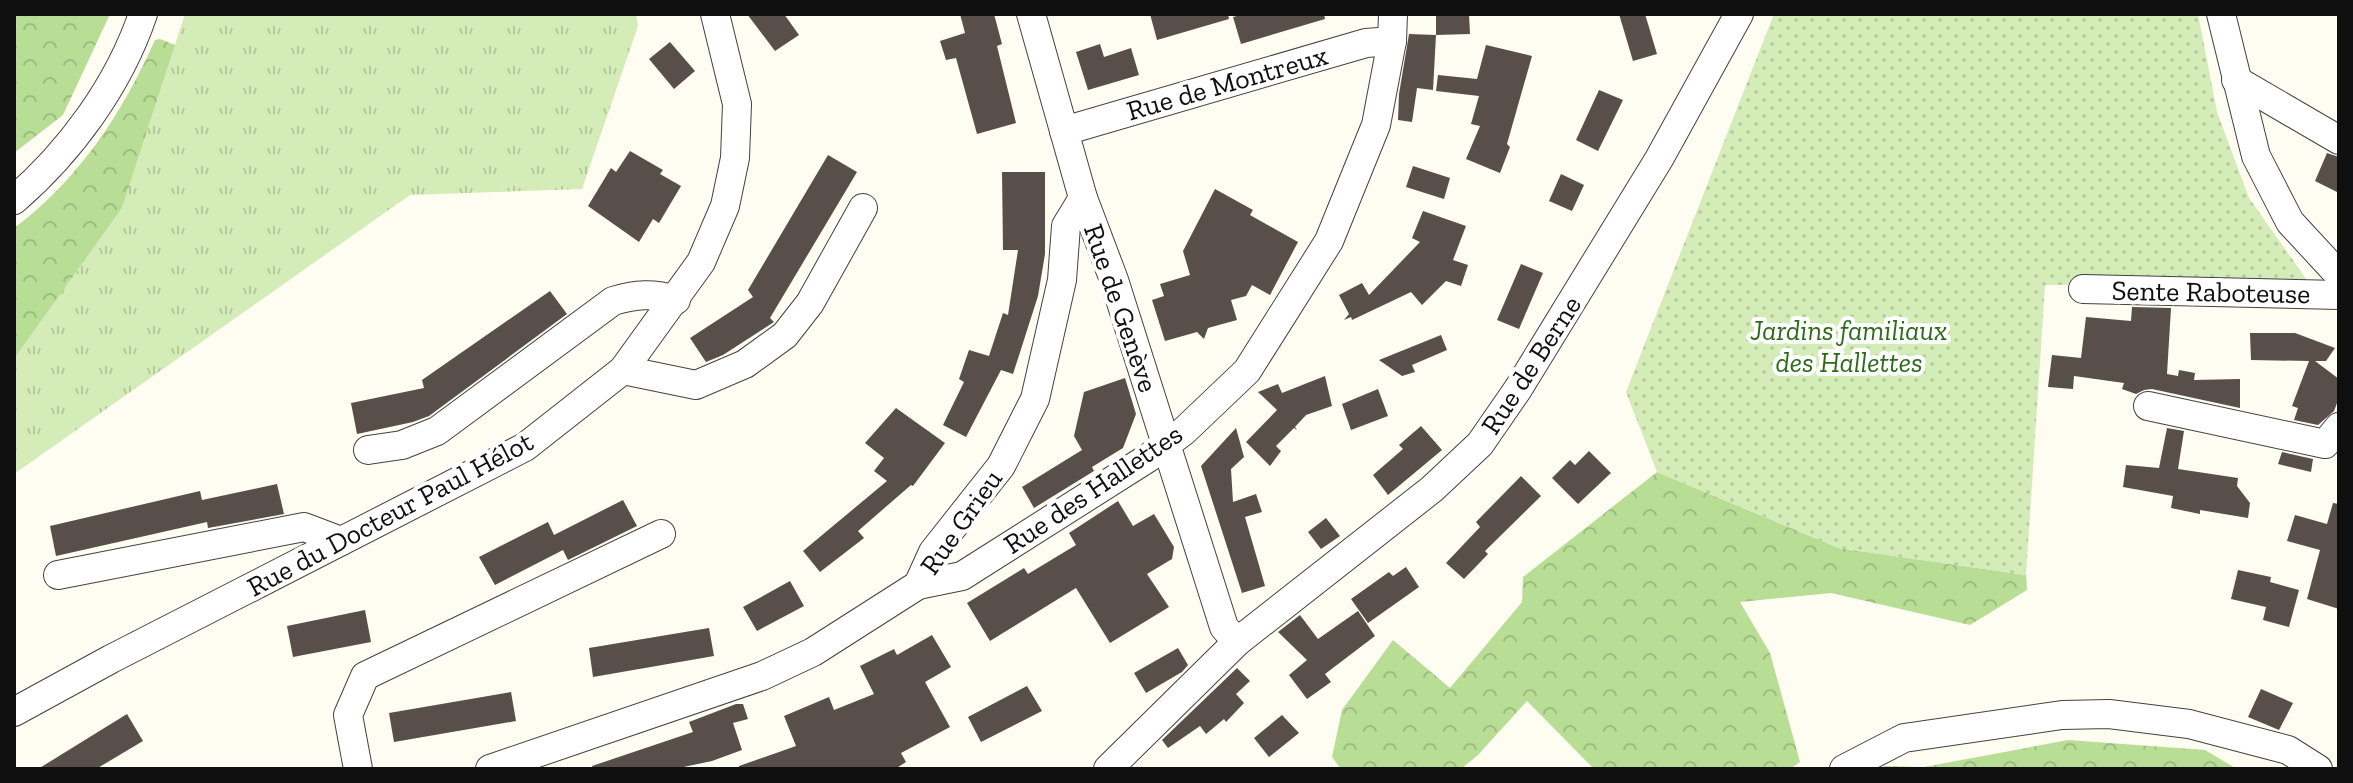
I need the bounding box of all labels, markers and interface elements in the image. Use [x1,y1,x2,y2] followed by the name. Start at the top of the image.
[1123,39,1331,127] street label: Rue de Montreux
[1077,220,1165,396] street label: Rue de Genève
[2111,274,2311,310] street label: Sente Raboteuse
[1474,290,1588,440] street label: Rue de Berne
[1750,314,1947,379] park label: Jardins familiaux des Hallettes
[997,417,1189,561] street label: Rue des Hallettes
[242,424,539,603] street label: Rue du Docteur Paul Hélot
[913,463,1009,581] street label: Rue Grieu

